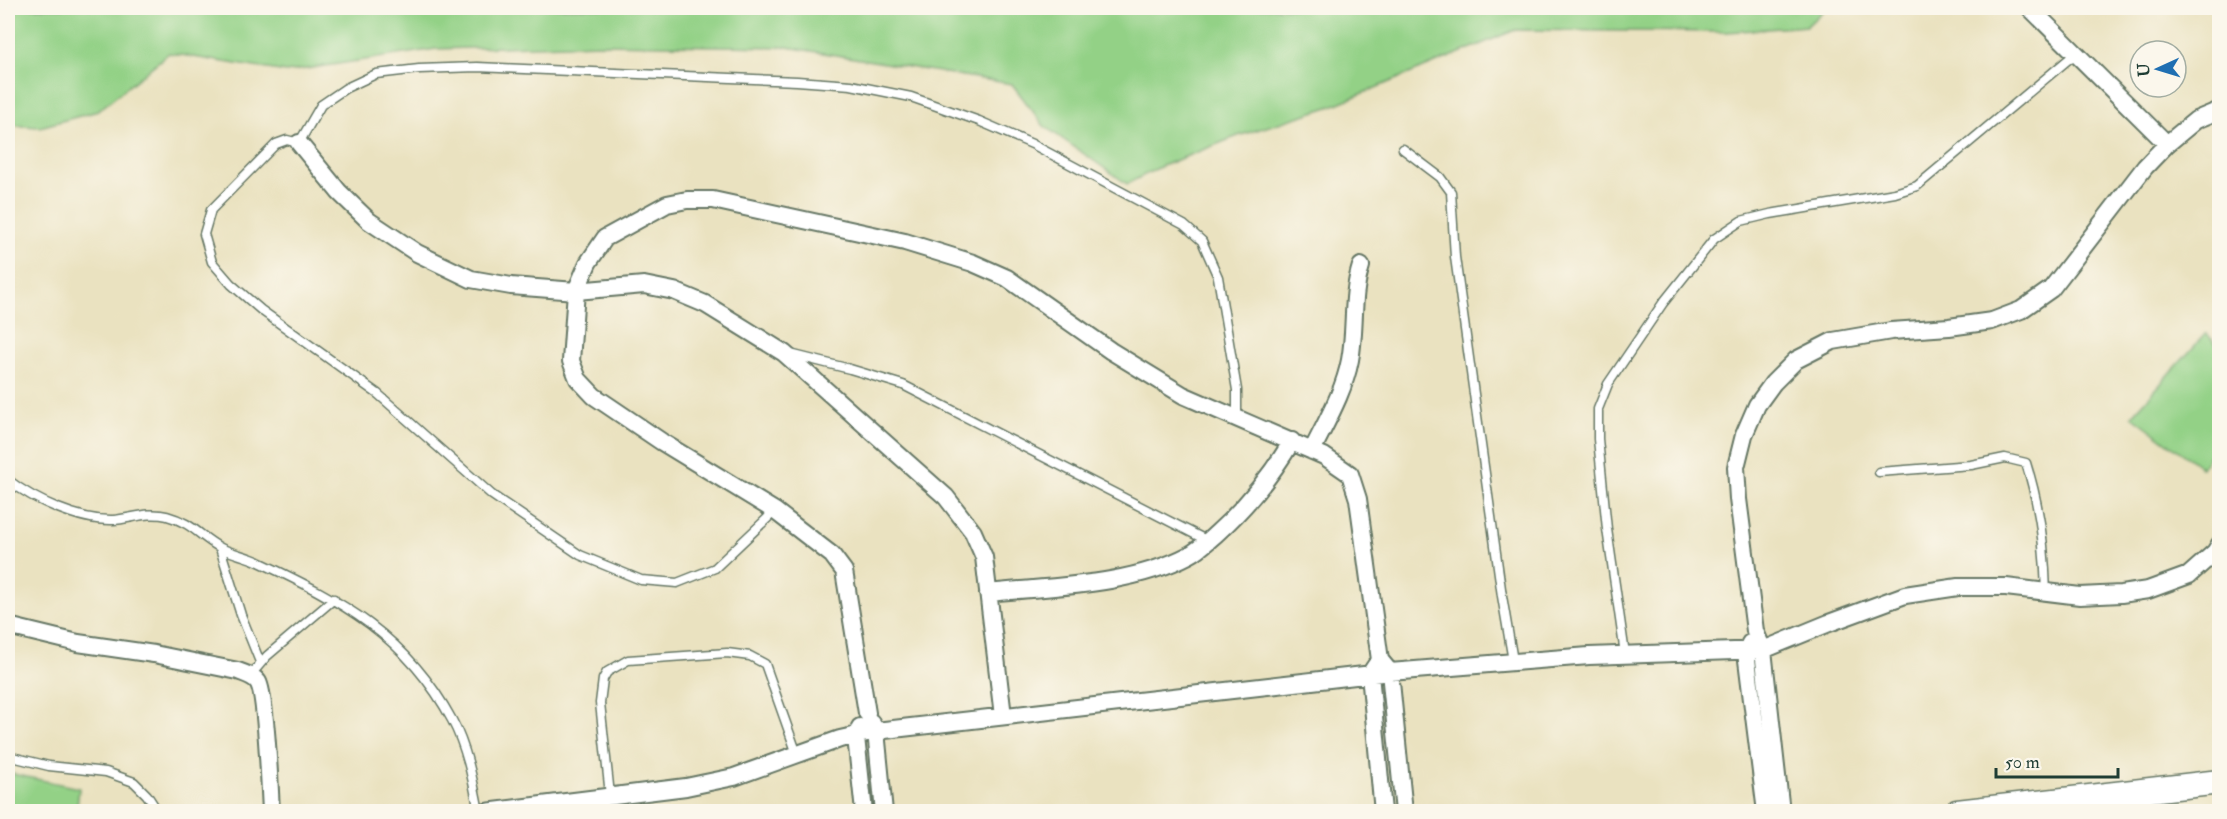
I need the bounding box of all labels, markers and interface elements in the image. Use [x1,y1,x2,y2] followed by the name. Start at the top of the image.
[2128,39,2188,99] north arrow
[2134,62,2154,77] text: U
[1996,741,2118,779] scale bar
[2005,751,2040,774] text: 50 m

